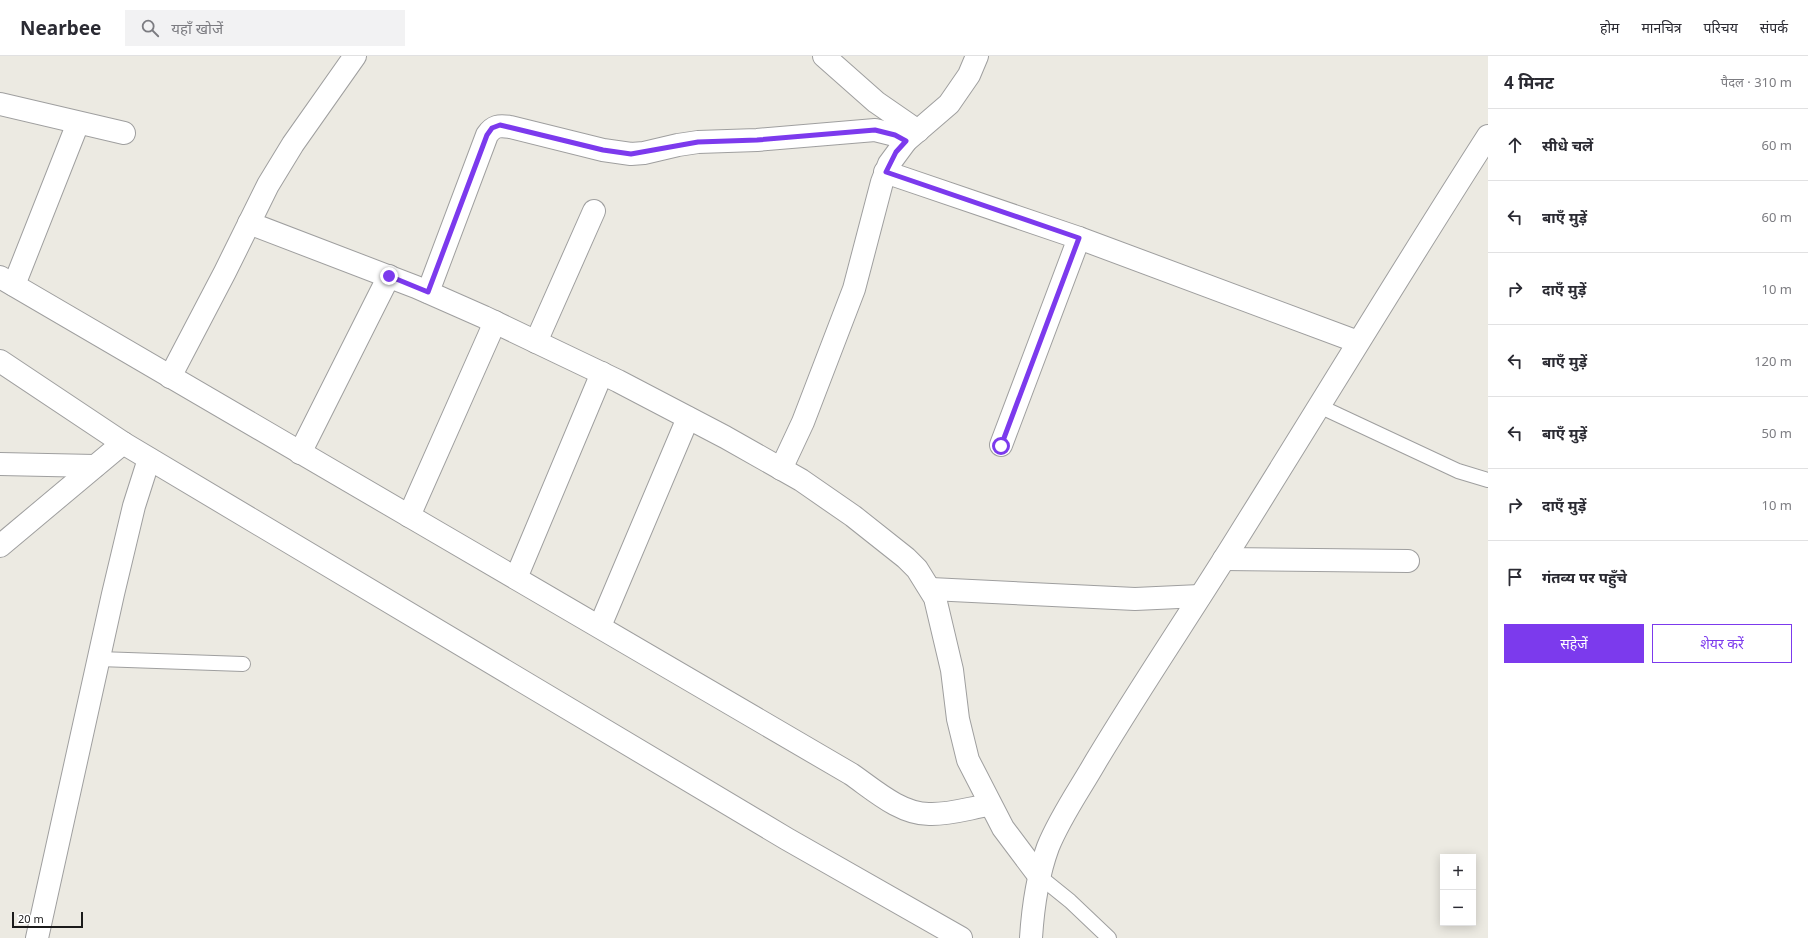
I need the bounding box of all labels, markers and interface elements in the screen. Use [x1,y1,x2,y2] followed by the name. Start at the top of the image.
[125,10,405,46] search box
[20,15,101,41] text: Nearbee
[139,17,161,39] icon: search
[171,18,223,38] text: यहाँ खोजें
[1600,18,1619,37] text: होम
[1641,18,1682,37] text: मानचित्र
[1704,18,1738,37] text: परिचय
[1760,18,1788,37] text: संपर्क
[1504,71,1554,94] text: 4 मिनट
[1721,73,1792,91] text: पैदल · 310 m
[1504,134,1526,156] icon: ahead
[1542,135,1593,155] text: सीधे चलें
[1762,136,1792,154] text: 60 m
[1504,206,1526,228] icon: left
[1542,207,1587,227] text: बाएँ मुड़ें
[1762,208,1792,226] text: 60 m
[380,267,398,285] route end
[1504,278,1526,300] icon: right
[1542,279,1586,299] text: दाएँ मुड़ें
[1762,280,1792,298] text: 10 m
[1504,350,1526,372] icon: left
[1542,351,1587,371] text: बाएँ मुड़ें
[1754,352,1792,370] text: 120 m
[1504,422,1526,444] icon: left
[1542,423,1587,443] text: बाएँ मुड़ें
[1762,424,1792,442] text: 50 m
[992,437,1010,455] route start
[1504,494,1526,516] icon: right
[1542,495,1586,515] text: दाएँ मुड़ें
[1762,496,1792,514] text: 10 m
[1504,566,1526,588] icon: arrive
[1542,567,1627,587] text: गंतव्य पर पहुँचे
[1504,624,1644,663] button: सहेजें
[1652,624,1792,663] button: शेयर करें
[1440,854,1476,926] map controls
[1440,854,1476,890] button: +
[1440,890,1476,926] button: −
[12,910,83,929] scale bar
[18,911,44,926] text: 20 m

